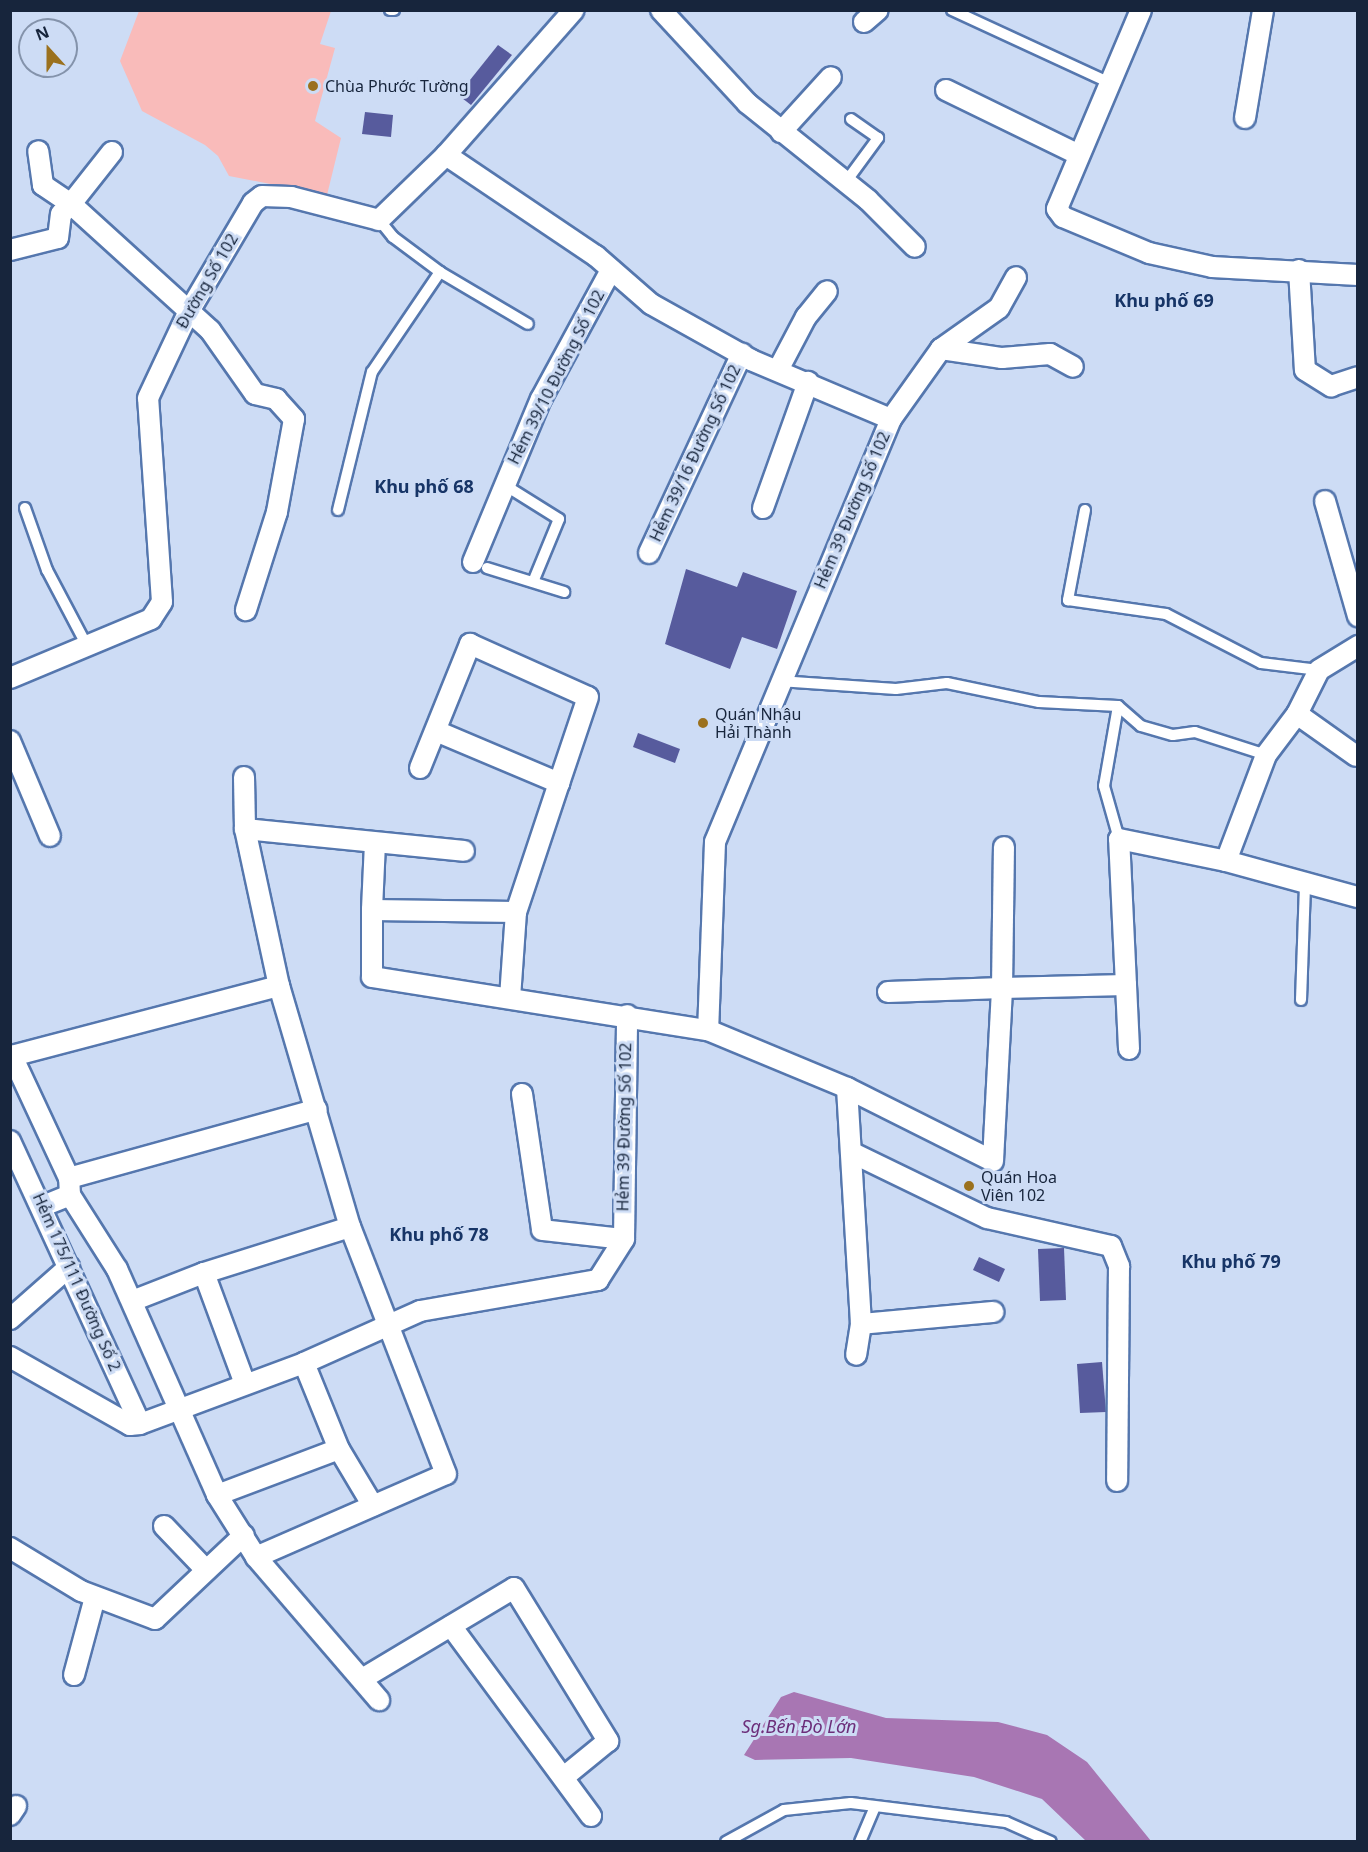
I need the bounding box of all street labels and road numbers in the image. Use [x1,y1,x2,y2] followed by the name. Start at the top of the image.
[172,230,242,332] street label: Đường Số 102
[504,287,608,467] street label: Hẻm 39/10 Đường Số 102
[646,361,744,545] street label: Hẻm 39/16 Đường Số 102
[810,429,894,591] street label: Hẻm 39 Đường Số 102
[613,1042,635,1212] street label: Hẻm 39 Đường Số 102
[29,1190,125,1374] street label: Hẻm 175/111 Đường Số 2

